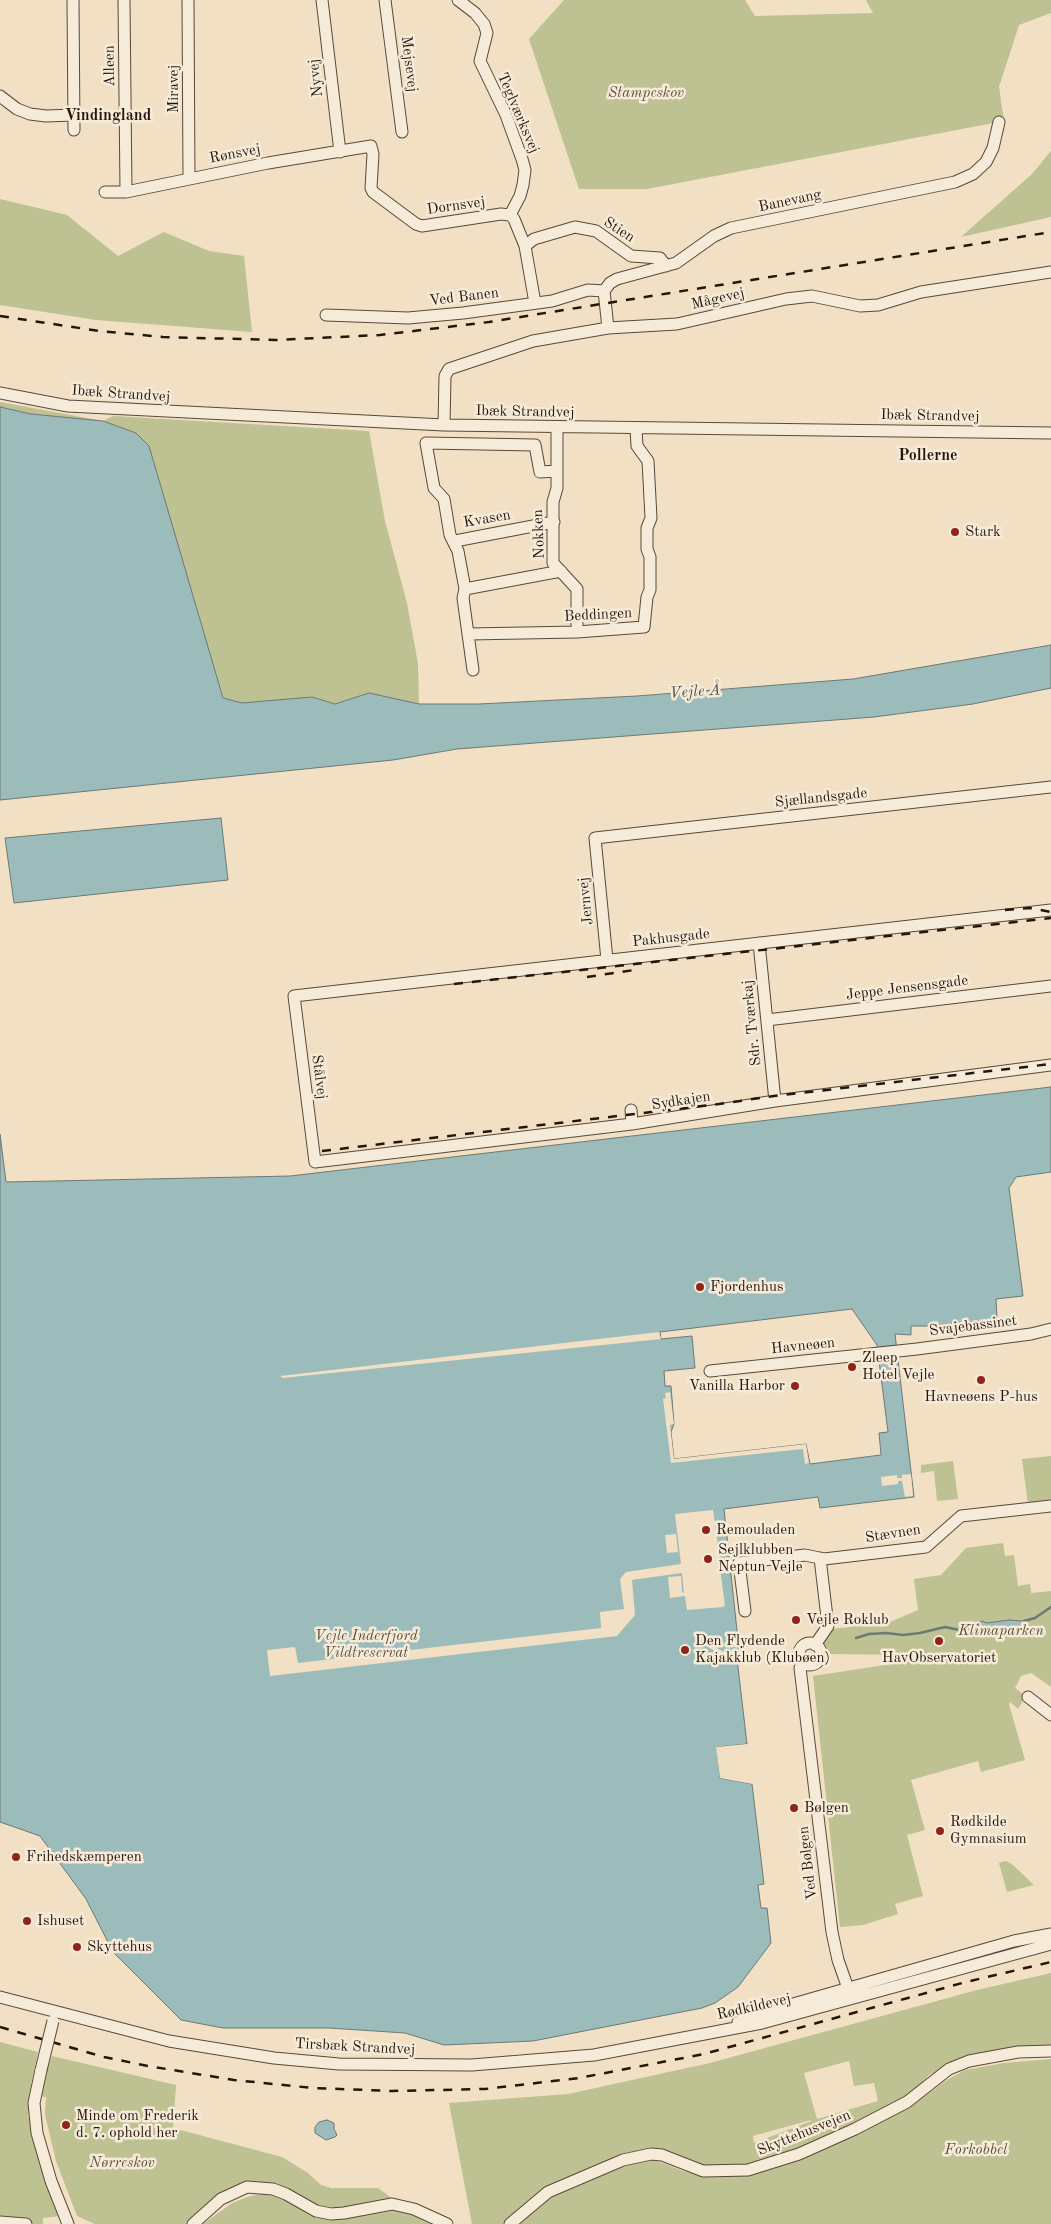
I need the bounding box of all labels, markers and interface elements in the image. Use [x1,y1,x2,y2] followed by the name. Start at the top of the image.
[397,35,421,93] street label: Mejsevej
[101,45,119,87] street label: Alleen
[305,58,327,98] street label: Nyvej
[165,65,183,113] street label: Miravej
[493,70,543,156] street label: Teglværksvej
[608,84,684,102] park label: Stampeskov
[65,106,151,126] district label: Vindingland
[208,140,262,168] street label: Rønsvej
[757,186,823,216] street label: Banevang
[426,193,486,219] street label: Dornsvej
[600,213,638,247] street label: Stien
[428,284,500,310] street label: Ved Banen
[690,284,746,314] street label: Mågevej
[71,382,171,406] street label: Ibæk Strandvej
[475,402,575,422] street label: Ibæk Strandvej
[880,406,980,426] street label: Ibæk Strandvej
[898,446,958,466] district label: Pollerne
[462,506,512,532] street label: Kvasen
[529,509,549,559] street label: Nokken
[965,523,1001,541] place label: Stark
[949,526,961,538] marker: Stark
[563,604,633,626] street label: Beddingen
[669,681,721,703] water label: Vejle Å
[774,784,868,812] street label: Sjællandsgade
[575,876,597,926] street label: Jernvej
[631,925,711,951] street label: Pakhusgade
[845,972,969,1004] street label: Jeppe Jensensgade
[739,979,765,1067] street label: Sdr. Tværkaj
[307,1054,331,1100] street label: Stålvej
[650,1087,712,1115] street label: Sydkajen
[710,1278,783,1296] place label: Fjordenhus
[694,1281,706,1293] marker: Fjordenhus
[928,1312,1018,1340] street label: Svajebassinet
[770,1334,836,1358] street label: Havneøen
[862,1349,934,1384] place label: Zleep Hotel Vejle
[846,1361,858,1373] marker: Zleep Hotel Vejle
[975,1374,987,1386] marker: Havneøens P-hus
[689,1377,785,1395] place label: Vanilla Harbor
[789,1380,801,1392] marker: Vanilla Harbor
[924,1388,1038,1406] place label: Havneøens P-hus
[716,1521,795,1539] place label: Remouladen
[864,1521,922,1547] street label: Stævnen
[700,1524,712,1536] marker: Remouladen
[718,1541,803,1576] place label: Sejlklubben Neptun Vejle
[702,1553,714,1565] marker: Sejlklubben Neptun Vejle
[806,1611,889,1629] place label: Vejle Roklub
[790,1614,802,1626] marker: Vejle Roklub
[958,1622,1044,1640] park label: Klimaparken
[314,1627,418,1662] park label: Vejle Inderfjord Vildtreservat
[695,1632,830,1667] place label: Den Flydende Kajakklub (Klubøen)
[933,1635,945,1647] marker: HavObservatoriet
[679,1644,691,1656] marker: Den Flydende Kajakklub (Klubøen)
[882,1649,996,1667] place label: HavObservatoriet
[804,1799,849,1817] place label: Bølgen
[788,1802,800,1814] marker: Bølgen
[950,1813,1027,1848] place label: Rødkilde Gymnasium
[795,1825,821,1901] street label: Ved Bølgen
[934,1825,946,1837] marker: Rødkilde Gymnasium
[26,1848,142,1866] place label: Frihedskæmperen
[10,1851,22,1863] marker: Frihedskæmperen
[37,1912,84,1930] place label: Ishuset
[21,1915,33,1927] marker: Ishuset
[87,1938,152,1956] place label: Skyttehus
[71,1941,83,1953] marker: Skyttehus
[715,1990,793,2024] street label: Rødkildevej
[294,2035,416,2059] street label: Tirsbæk Strandvej
[755,2106,853,2160] street label: Skyttehusvejen
[76,2107,199,2142] place label: Minde om Frederik d. 7. ophold her
[60,2119,72,2131] marker: Minde om Frederik d. 7. ophold her
[945,2141,1007,2159] park label: Forkobbel
[89,2154,155,2172] park label: Nørreskov

